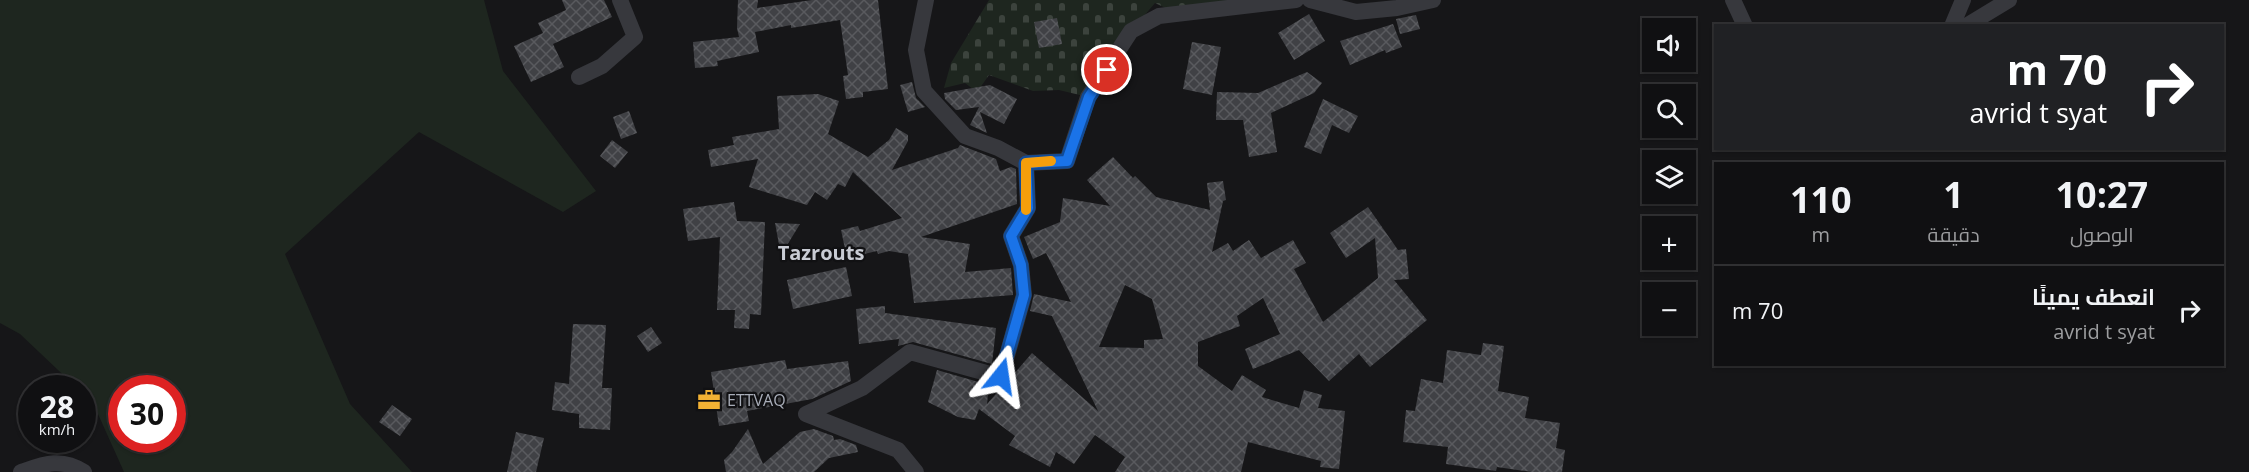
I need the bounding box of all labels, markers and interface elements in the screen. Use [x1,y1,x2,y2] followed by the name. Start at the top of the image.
[1642,18,1696,336] map controls
[1642,18,1696,72] button: sound
[2007,40,2107,97] text: 70 m
[1081,44,1132,95] pin
[2128,48,2206,126] icon: right
[1090,53,1123,86] icon: arrive
[1642,84,1696,138] button: search
[1969,94,2107,131] text: avrid t syat
[1642,150,1696,204] button: layers
[1943,170,1964,219] text: 1
[2056,170,2148,219] text: 10:27
[1790,175,1852,224] text: 110
[1642,216,1696,270] button: +
[1812,221,1830,248] text: m
[1928,221,1980,248] text: دقيقة
[2070,221,2134,248] text: الوصول
[778,239,864,266] district label: Tazrouts
[2032,281,2155,311] text: انعطف يمينًا
[1642,282,1696,336] button: −
[2173,294,2206,327] icon: right
[1732,295,1783,325] text: 70 m
[2053,318,2155,345] text: avrid t syat
[969,344,1033,408] position arrow
[108,375,186,453] speed limit sign: 30
[40,386,74,427] text: 28
[696,387,722,413] office icon: ETTVAQ
[727,389,786,411] place label: ETTVAQ
[39,419,75,439] text: km/h

